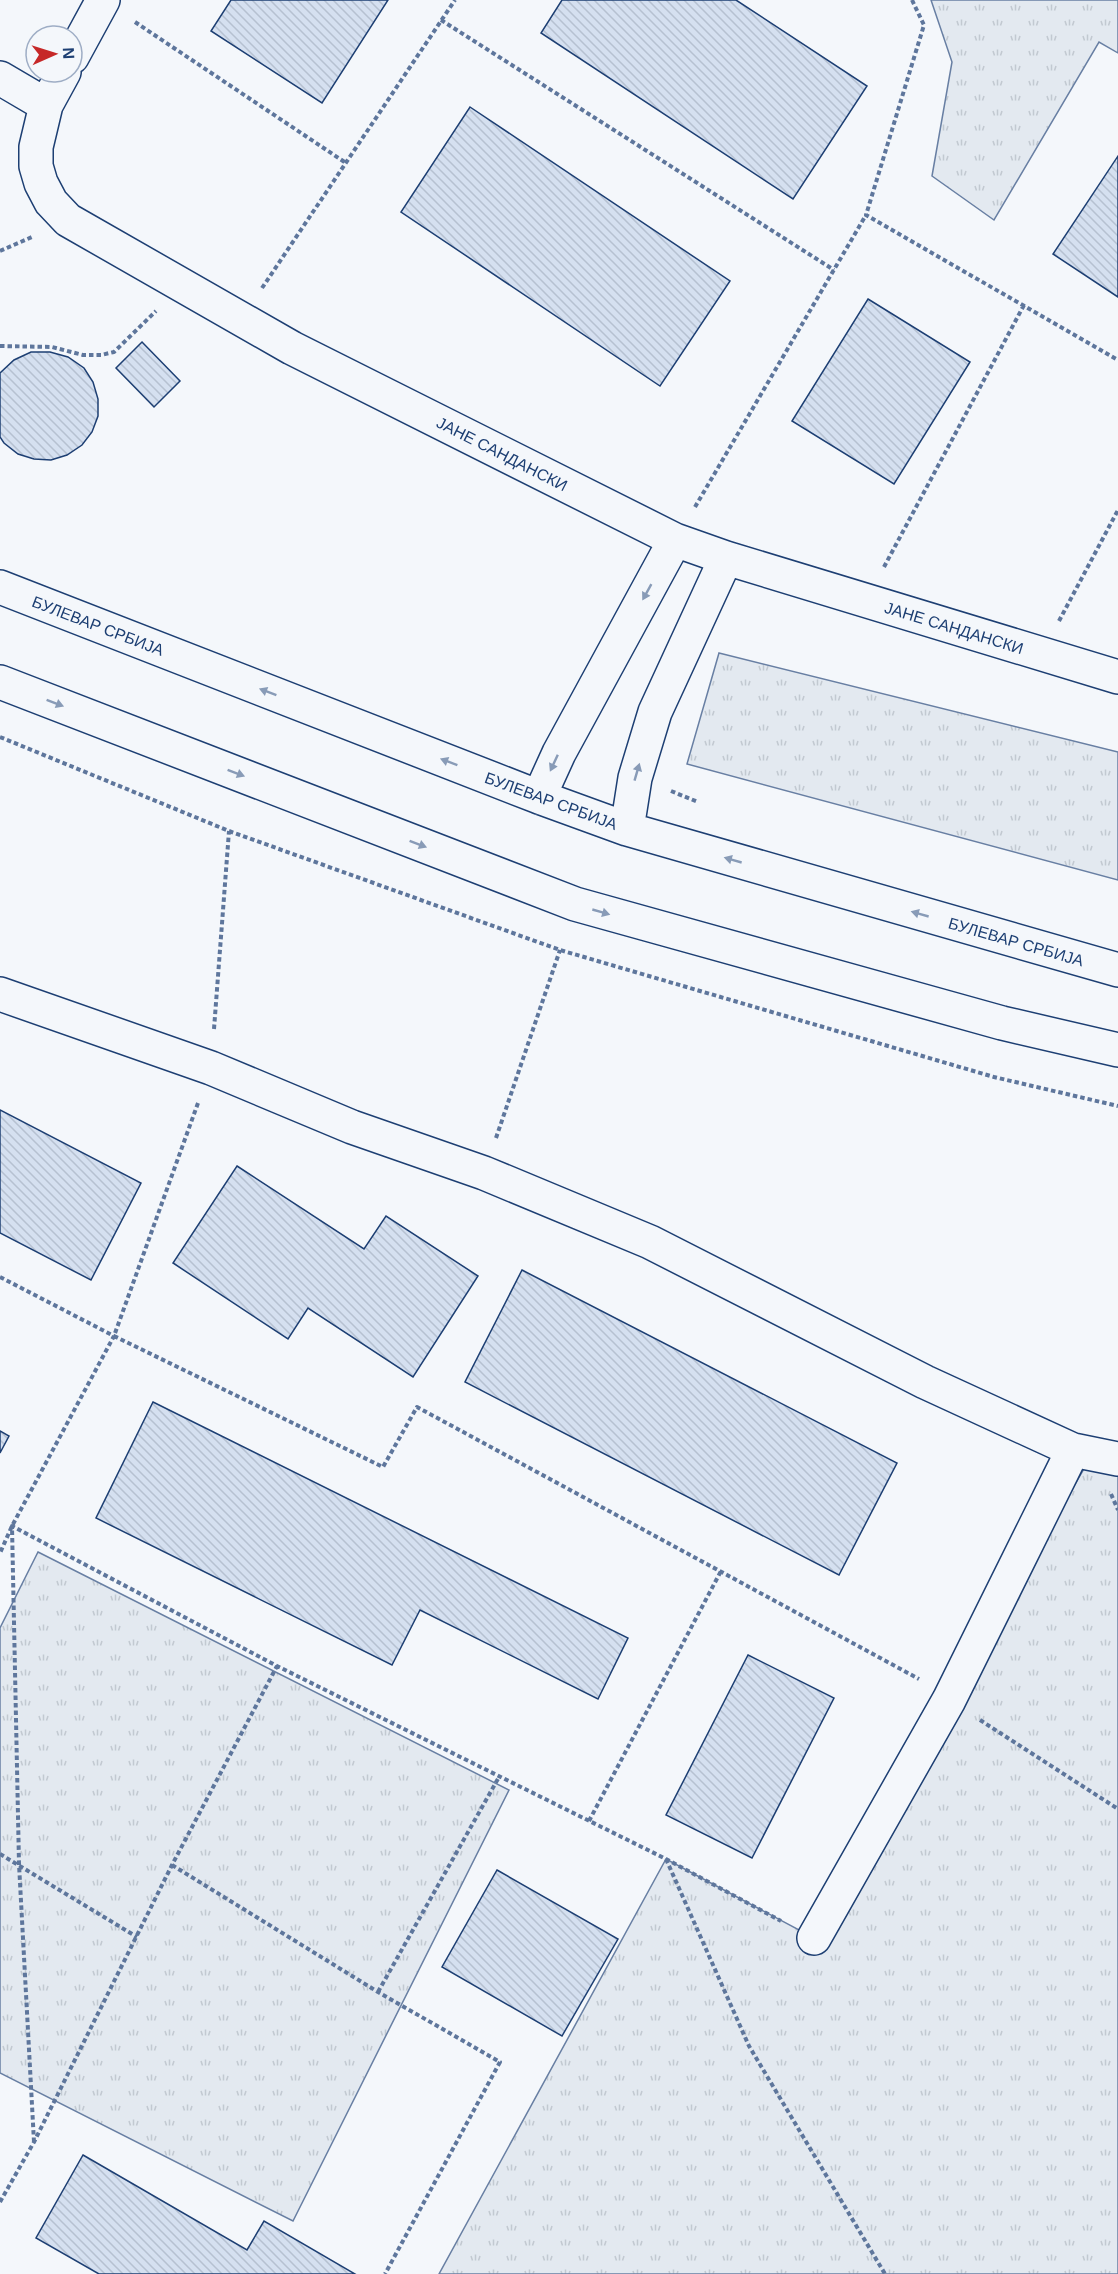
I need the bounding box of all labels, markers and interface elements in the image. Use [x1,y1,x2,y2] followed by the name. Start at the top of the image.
[24,24,84,84] north arrow
[60,47,77,59] text: N
[434,414,570,494] street label: ЈАНЕ САНДАНСКИ
[642,583,652,600] one-way arrow
[30,593,167,659] street label: БУЛЕВАР СРБИЈА
[883,599,1025,657] street label: ЈАНЕ САНДАНСКИ
[259,686,277,696] one-way arrow
[46,698,64,708] one-way arrow
[550,755,559,772] one-way arrow
[440,757,458,767] one-way arrow
[633,762,643,781] one-way arrow
[228,769,246,779] one-way arrow
[482,769,620,833] street label: БУЛЕВАР СРБИЈА
[410,839,428,849] one-way arrow
[724,855,742,864] one-way arrow
[592,907,610,917] one-way arrow
[911,909,929,918] one-way arrow
[946,915,1086,970] street label: БУЛЕВАР СРБИЈА

